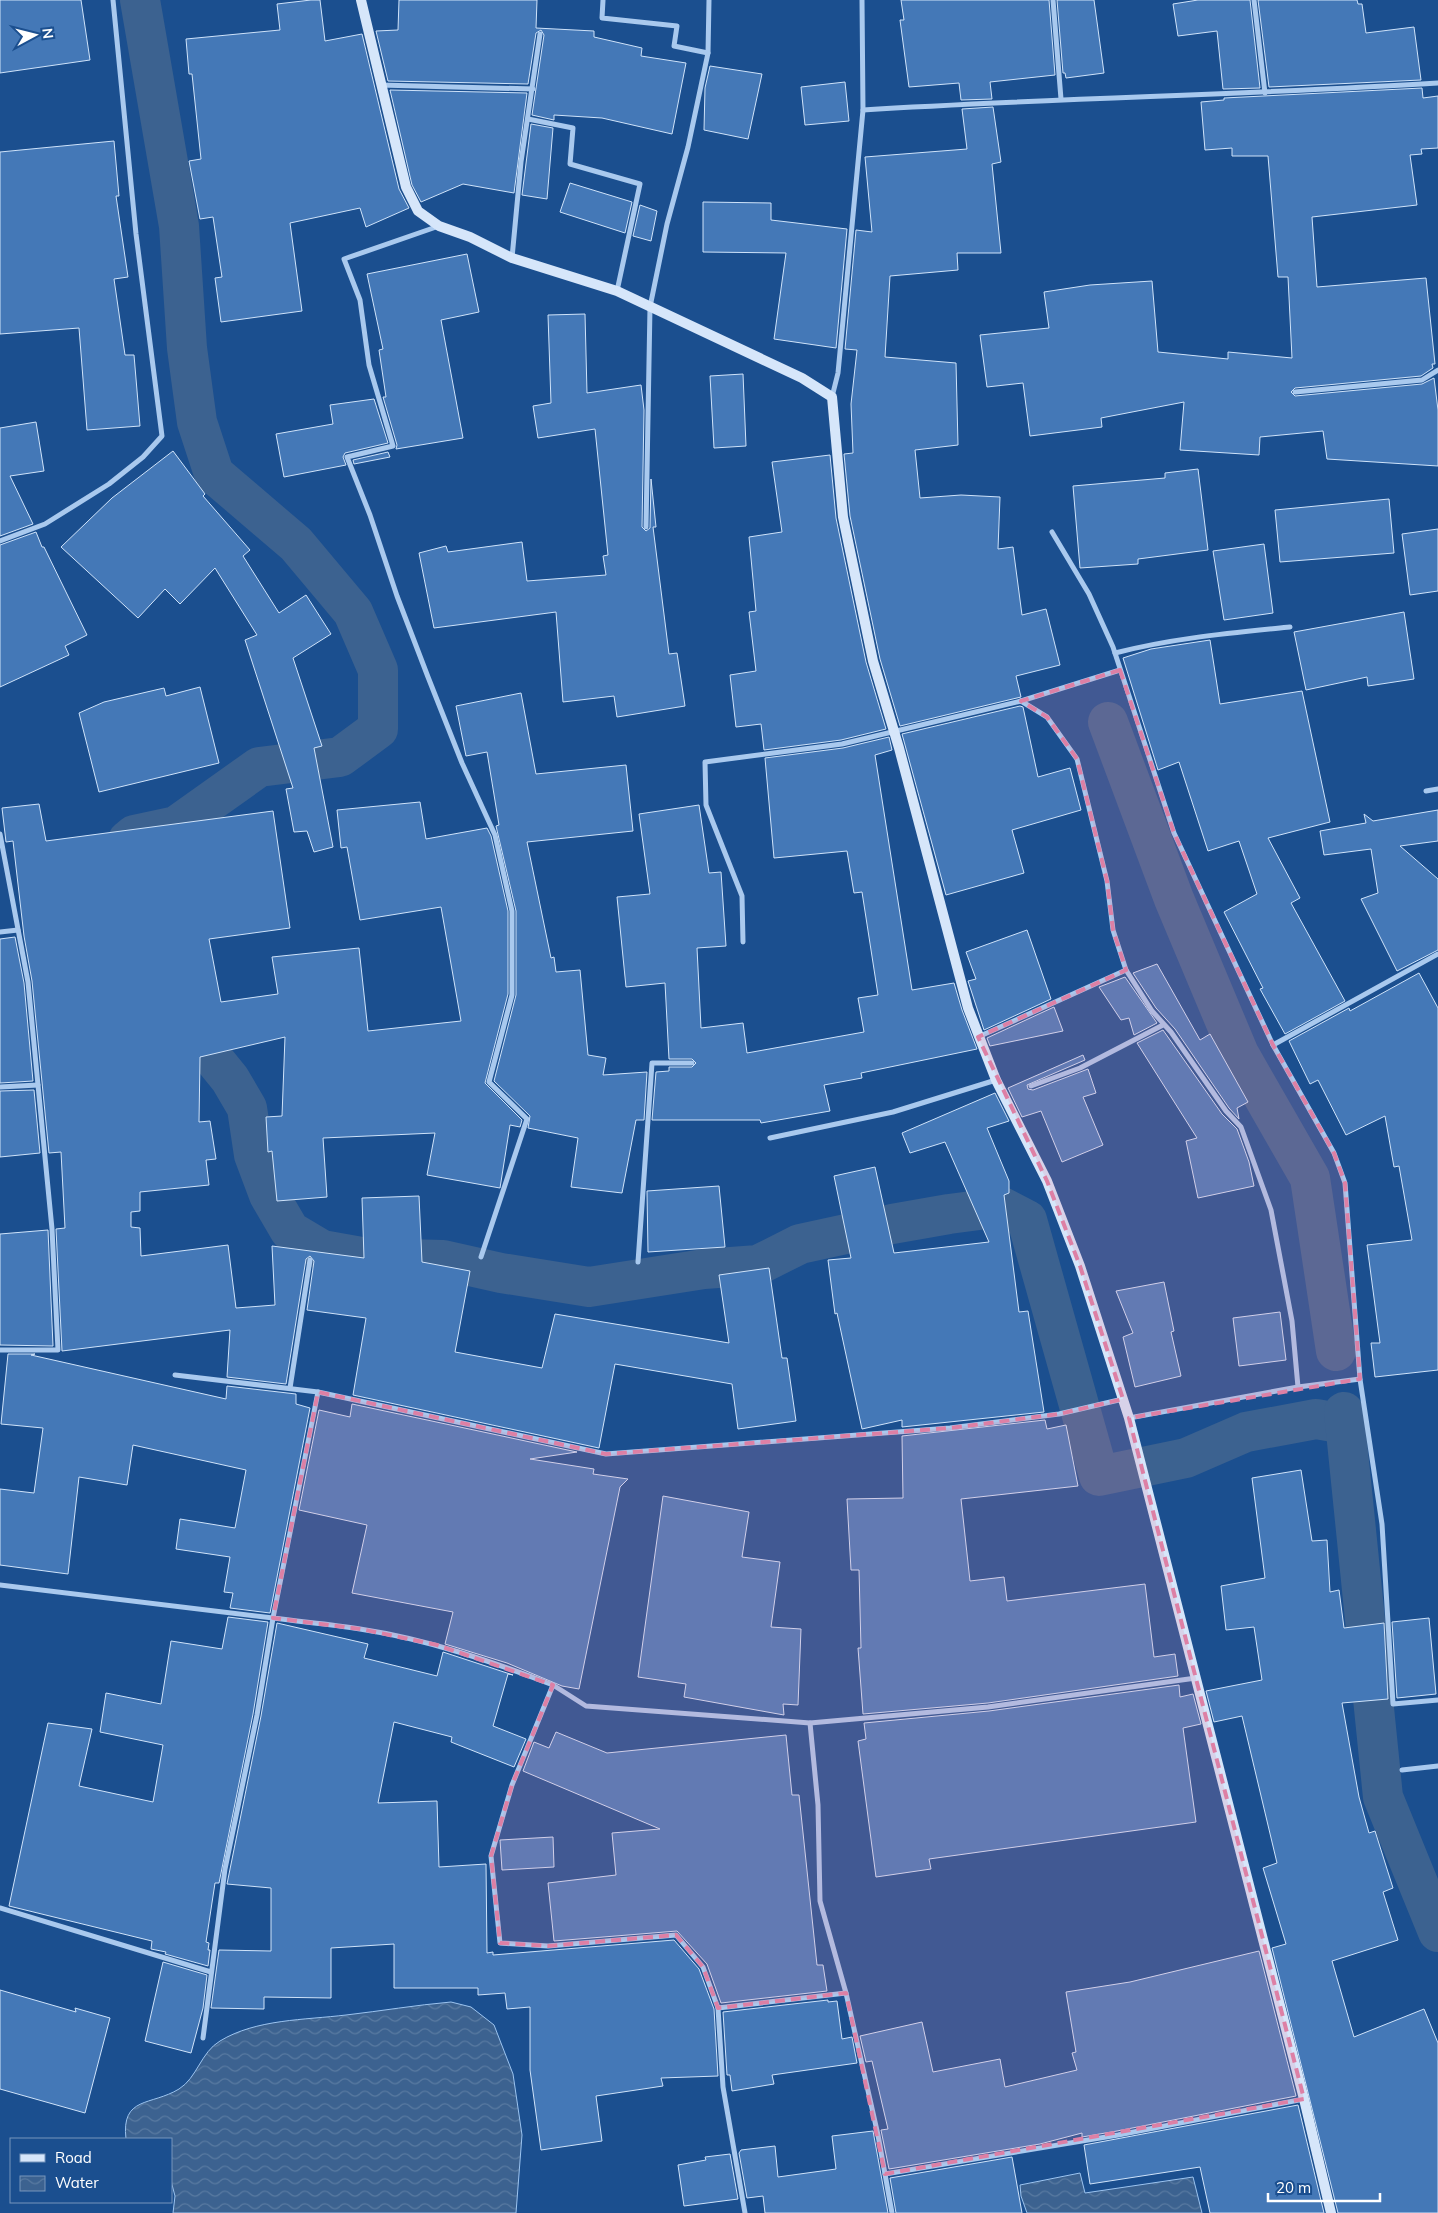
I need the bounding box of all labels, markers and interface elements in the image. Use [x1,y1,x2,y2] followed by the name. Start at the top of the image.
[10,10,60,60] north arrow
[38,27,57,40] text: N
[10,2138,172,2203] legend
[55,2148,92,2167] text: Road
[1268,2170,1380,2202] scale bar
[55,2173,99,2192] text: Water
[1276,2178,1311,2197] text: 20 m

